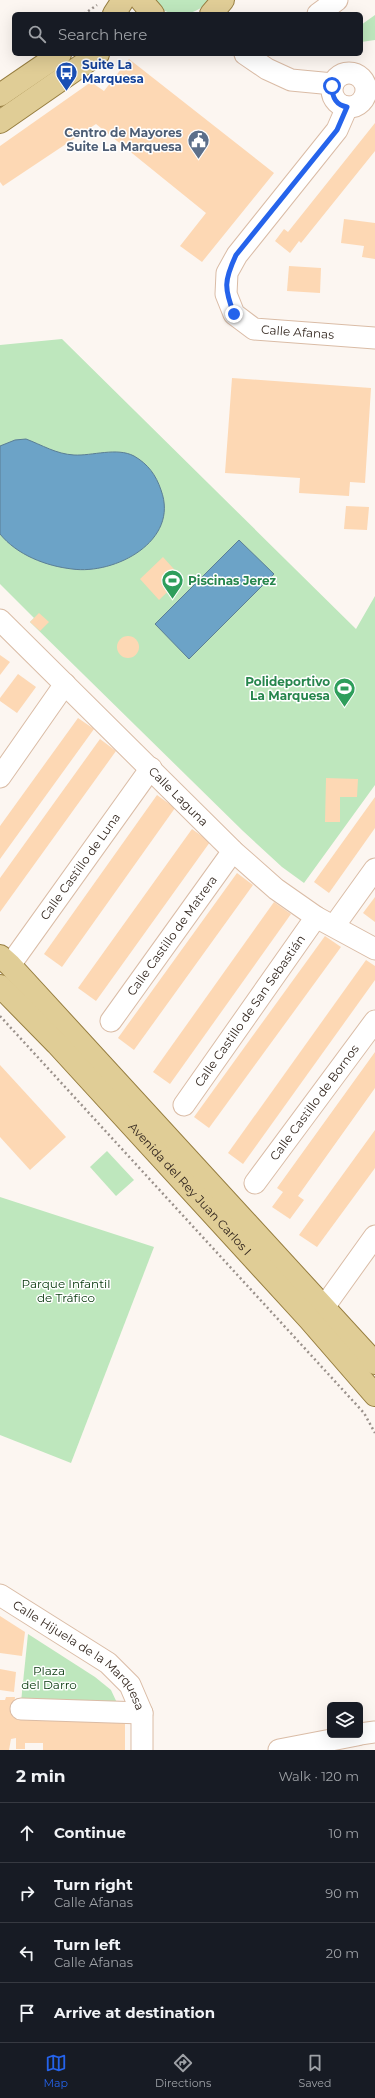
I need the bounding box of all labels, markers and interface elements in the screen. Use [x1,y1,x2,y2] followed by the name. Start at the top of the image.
[12,12,363,56] search box
[26,23,48,45] icon: search
[58,25,147,44] text: Search here
[82,57,144,86] place label: Suite La Marquesa
[54,59,80,92] bus stop icon: Suite La Marquesa
[323,77,341,95] route start
[64,125,183,154] place label: Centro de Mayores Suite La Marquesa
[185,127,211,160] public building icon: Centro de Mayores Suite La Marquesa
[225,305,243,323] route end
[261,322,335,342] street label: Calle Afanas
[160,568,186,601] sports icon: Piscinas Jerez
[188,573,277,588] place label: Piscinas Jerez
[245,674,330,703] place label: Polideportivo La Marquesa
[332,676,358,709] sports icon: Polideportivo La Marquesa
[146,764,212,829] street label: Calle Laguna
[37,810,123,923] street label: Calle Castillo de Luna
[124,872,220,998] street label: Calle Castillo de Matrera
[191,932,308,1090] street label: Calle Castillo de San Sebastián
[266,1041,362,1163] street label: Calle Castillo de Bornos
[126,1119,255,1258] street label: Avenida del Rey Juan Carlos I
[22,1276,110,1305] park label: Parque Infantil de Tráfico
[10,1597,148,1712] street label: Calle Hijuela de la Marquesa
[21,1663,77,1692] park label: Plaza del Darro
[327,1702,363,1738] map controls
[327,1702,363,1738] button: layers
[16,1766,66,1786] text: 2 min
[278,1768,359,1784] text: Walk · 120 m
[16,1822,38,1844] icon: ahead
[54,1823,126,1842] text: Continue
[329,1825,359,1841] text: 10 m
[54,1875,133,1894] text: Turn right
[16,1882,38,1904] icon: right
[325,1885,359,1901] text: 90 m
[54,1894,133,1910] text: Calle Afanas
[54,1935,121,1954] text: Turn left
[16,1942,38,1964] icon: left
[326,1945,359,1961] text: 20 m
[54,1954,133,1970] text: Calle Afanas
[16,2002,38,2024] icon: arrive
[54,2003,215,2022] text: Arrive at destination
[44,2052,68,2090] tab: Map
[155,2052,211,2090] tab: Directions
[298,2052,331,2090] tab: Saved

